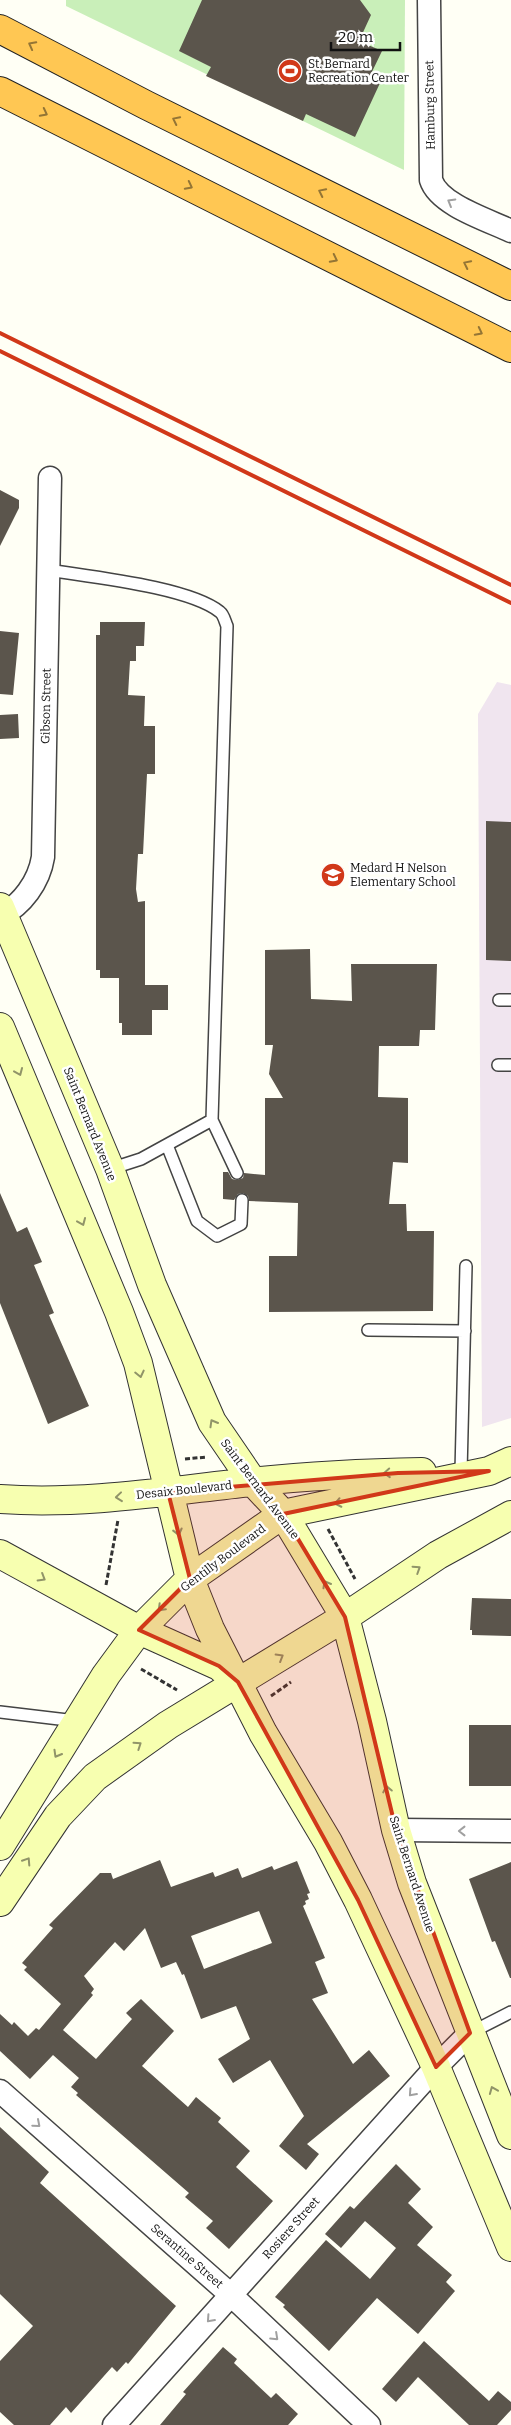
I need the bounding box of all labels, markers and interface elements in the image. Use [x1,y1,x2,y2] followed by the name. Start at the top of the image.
[331,20,400,52] scale bar
[338,28,374,46] text: 20 m
[28,42,37,52] one-way arrow
[308,57,409,85] place label: St. Bernard Recreation Center
[277,58,303,84] sports icon: St. Bernard Recreation Center
[422,59,438,150] street label: Hamburg Street
[38,106,47,116] one-way arrow
[172,116,181,126] one-way arrow
[184,180,193,190] one-way arrow
[318,188,327,198] one-way arrow
[448,199,457,209] one-way arrow
[329,253,338,263] one-way arrow
[463,260,472,271] one-way arrow
[474,326,483,336] one-way arrow
[38,667,54,744] street label: Gibson Street
[350,861,456,889] place label: Medard H Nelson Elementary School
[320,862,346,888] school or university icon: Medard H Nelson Elementary School
[61,1065,119,1183] street label: Saint Bernard Avenue
[12,1067,23,1076] one-way arrow
[75,1217,86,1226] one-way arrow
[134,1369,145,1378] one-way arrow
[209,1419,219,1428] one-way arrow
[218,1436,302,1542] street label: Saint Bernard Avenue
[383,1468,391,1479] one-way arrow
[135,1478,233,1502] street label: Desaix Boulevard
[115,1491,123,1502] one-way arrow
[334,1497,343,1508] one-way arrow
[178,1521,268,1595] street label: Gentilly Boulevard
[172,1527,183,1536] one-way arrow
[412,1566,421,1576] one-way arrow
[37,1571,46,1581] one-way arrow
[322,1580,332,1589] one-way arrow
[158,1602,167,1611] one-way arrow
[274,1653,283,1663] one-way arrow
[132,1742,142,1751] one-way arrow
[53,1748,63,1757] one-way arrow
[382,1784,393,1793] one-way arrow
[387,1814,437,1934] street label: Saint Bernard Avenue
[458,1826,466,1836] one-way arrow
[20,1858,30,1867] one-way arrow
[489,2086,499,2095] one-way arrow
[409,2088,418,2097] one-way arrow
[31,2118,40,2127] one-way arrow
[260,2194,323,2262] street label: Rosiere Street
[148,2221,226,2292] street label: Serantine Street
[207,2313,216,2322] one-way arrow
[270,2331,279,2340] one-way arrow

